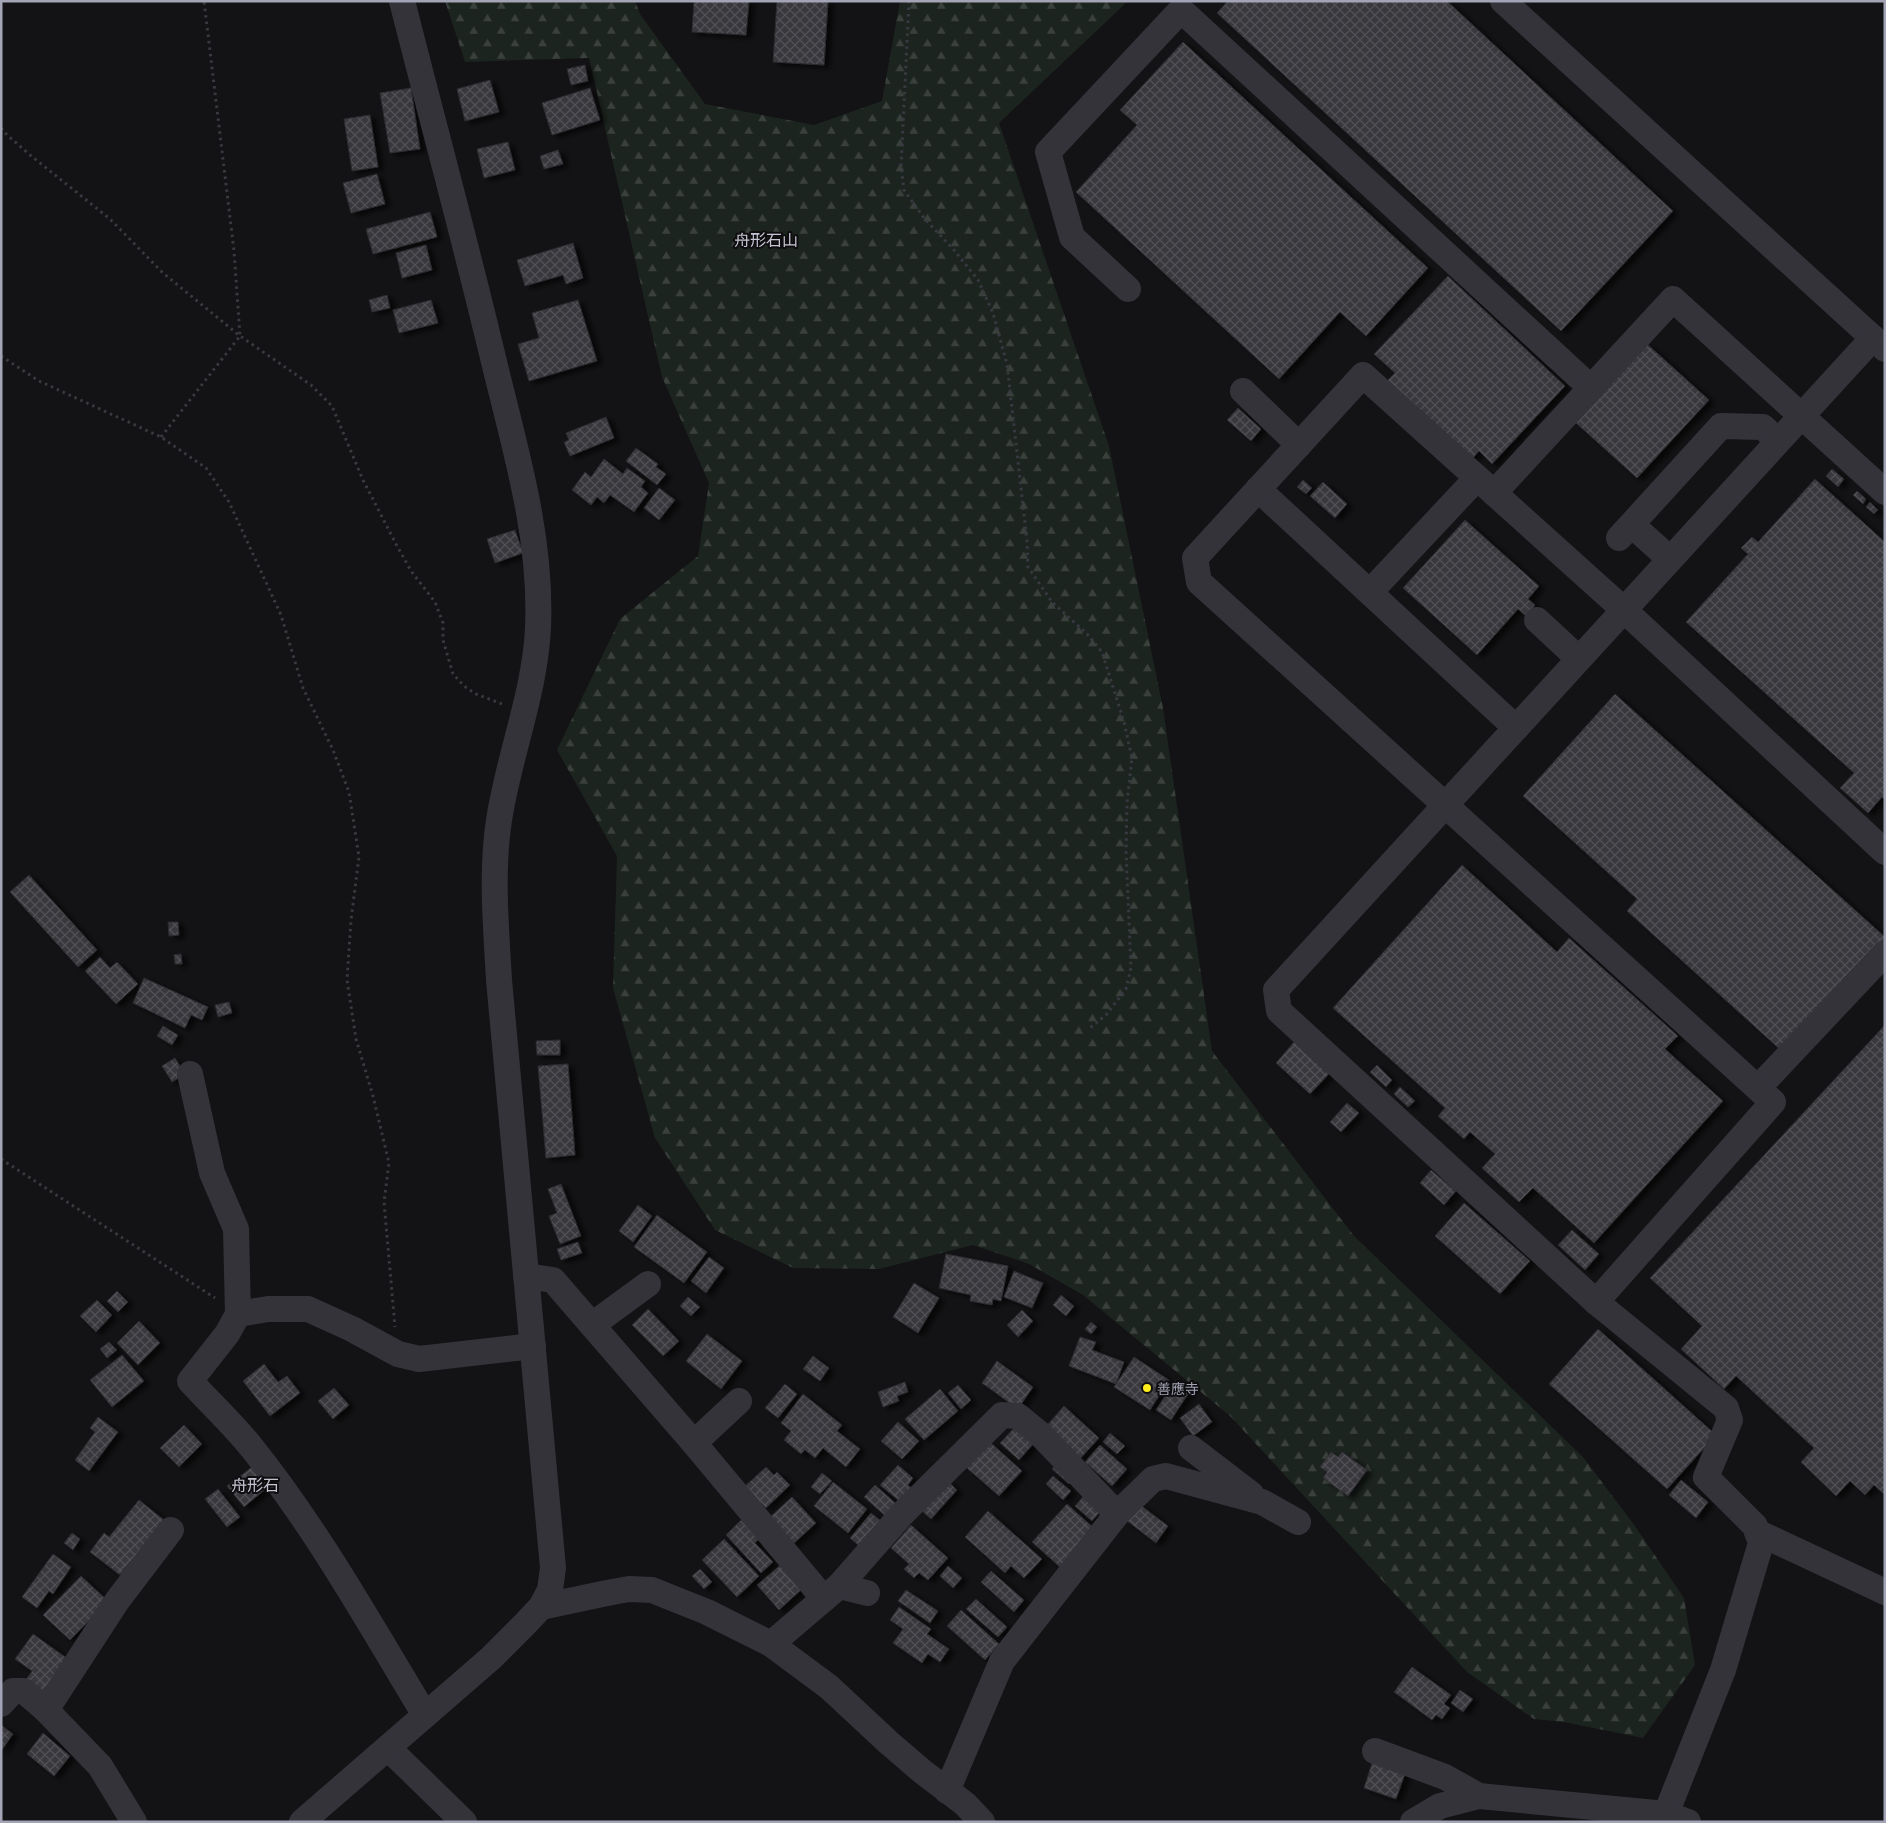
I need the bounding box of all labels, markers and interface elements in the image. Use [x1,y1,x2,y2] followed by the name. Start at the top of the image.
[734,230,798,249] district label: 舟形石山
[1157,1380,1199,1397] place label: 善應寺
[1141,1382,1153,1394] marker: 善應寺
[231,1475,279,1494] district label: 舟形石

